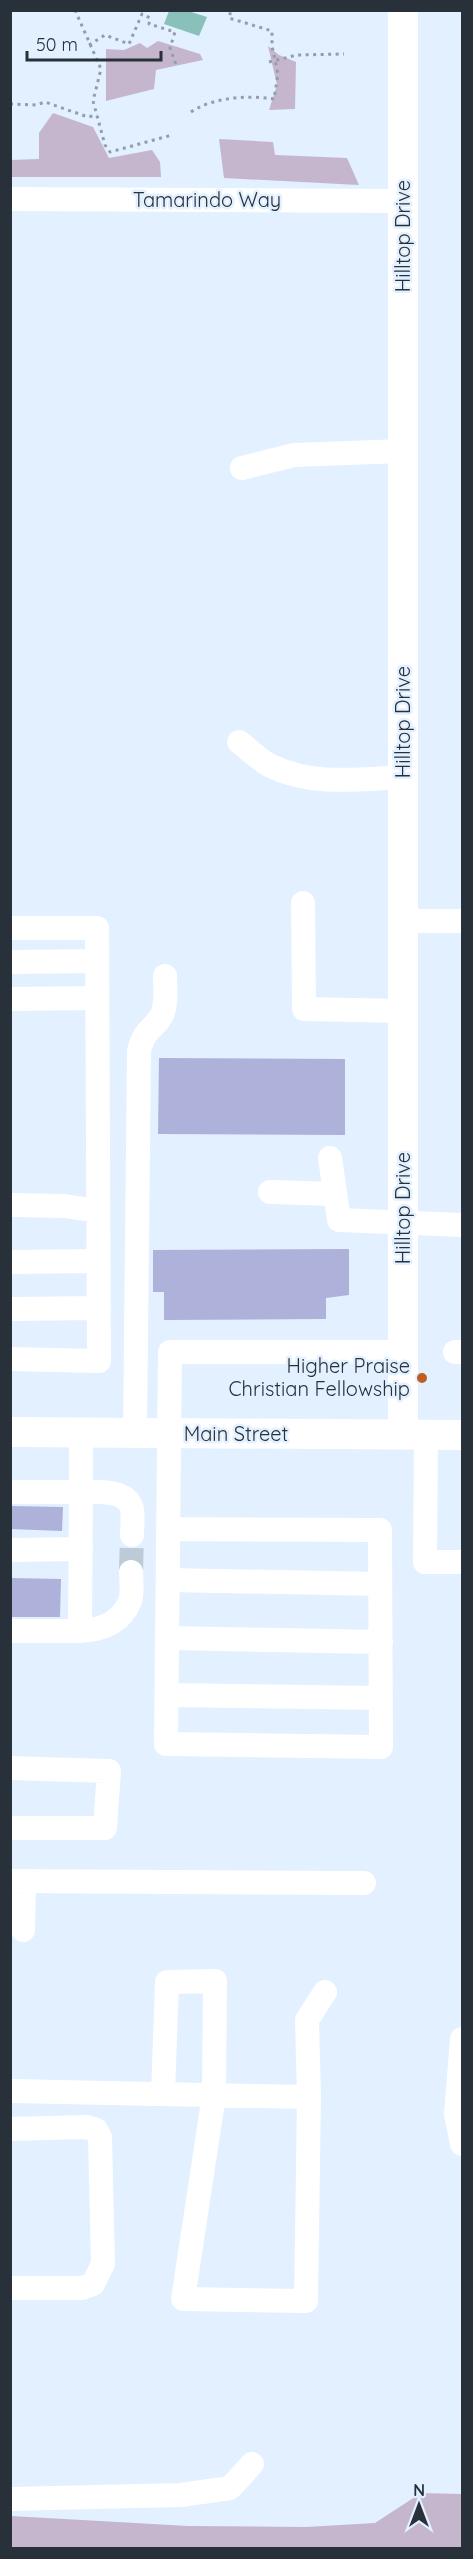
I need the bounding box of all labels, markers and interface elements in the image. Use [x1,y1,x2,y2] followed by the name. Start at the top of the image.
[27,24,160,62] scale bar
[36,33,78,56] text: 50 m
[390,180,415,292] street label: Hilltop Drive
[133,187,281,212] street label: Tamarindo Way
[390,666,415,778] street label: Hilltop Drive
[390,1152,415,1264] street label: Hilltop Drive
[229,1353,410,1401] place label: Higher Praise Christian Fellowship
[415,1371,429,1385] marker: Higher Praise Christian Fellowship
[184,1421,289,1446] street label: Main Street
[389,2475,449,2535] north arrow
[413,2480,425,2500] text: N

